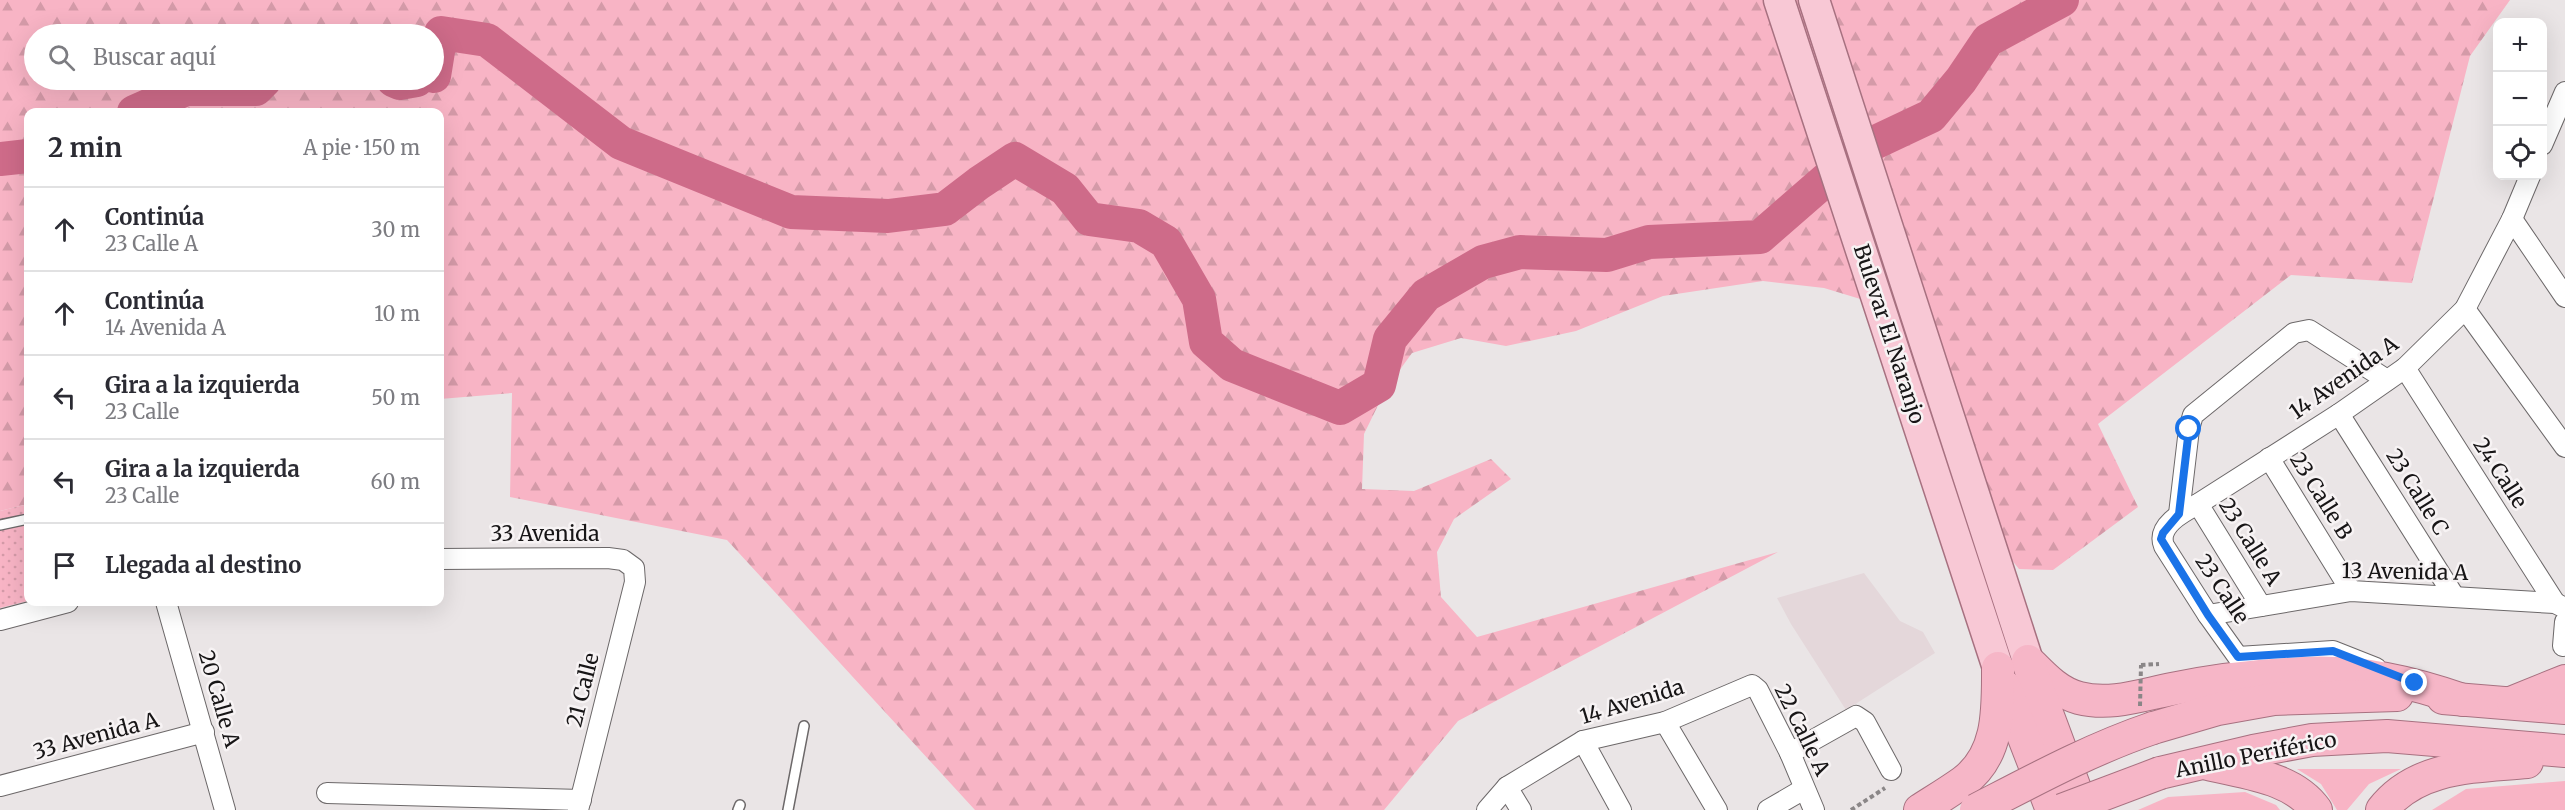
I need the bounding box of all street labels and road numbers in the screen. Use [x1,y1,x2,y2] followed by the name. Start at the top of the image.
[1848,241,1931,427] street label: Bulevar El Naranjo
[2284,330,2404,425] street label: 14 Avenida A
[2468,432,2533,513] street label: 24 Calle
[2380,444,2454,540] street label: 23 Calle C
[2284,447,2359,544] street label: 23 Calle B
[2213,494,2287,590] street label: 23 Calle A
[491,520,599,547] street label: 33 Avenida
[2190,550,2254,628] street label: 23 Calle
[2341,557,2469,586] street label: 13 Avenida A
[193,647,246,751] street label: 20 Calle A
[560,650,605,730] street label: 21 Calle
[1577,673,1687,730] street label: 14 Avenida
[1769,680,1836,780] street label: 22 Calle A
[30,706,162,765] street label: 33 Avenida A
[2172,726,2339,784] street label: Anillo Periférico

